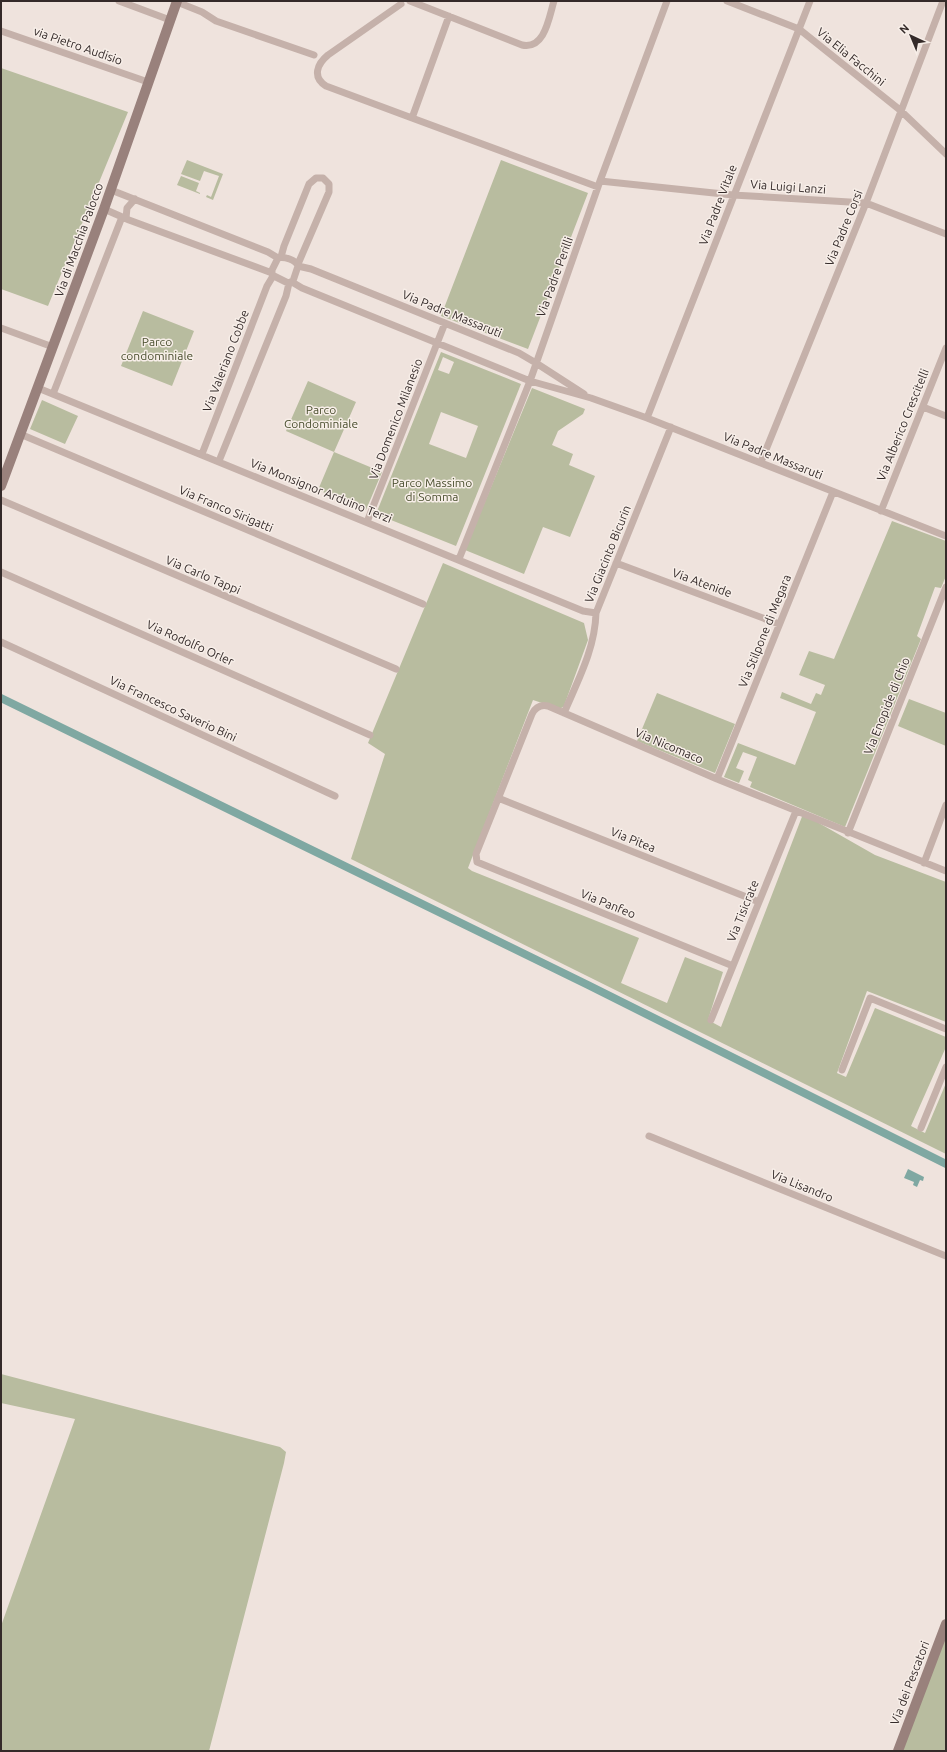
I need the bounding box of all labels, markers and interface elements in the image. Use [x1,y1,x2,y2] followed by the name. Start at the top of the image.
[891,16,931,56] north arrow
[897,22,911,36] text: N
[32,24,124,67] street label: via Pietro Audisio
[814,25,888,88] street label: Via Elia Facchini
[696,163,739,247] street label: Via Padre Vitale
[750,177,826,196] street label: Via Luigi Lanzi
[52,181,105,299] street label: Via di Macchia Palocco
[822,188,865,268] street label: Via Padre Corsi
[534,235,575,319] street label: Via Padre Perilli
[401,288,504,339] street label: Via Padre Massaruti
[200,308,251,414] street label: Via Valeriano Cobbe
[121,335,193,362] park label: Parco condominiale
[366,356,425,481] street label: Via Domenico Milanesio
[874,367,931,483] street label: Via Alberico Crescitelli
[284,403,358,430] park label: Parco Condominiale
[722,430,825,481] street label: Via Padre Massaruti
[248,456,394,525] street label: Via Monsignor Arduino Terzi
[392,476,472,503] park label: Parco Massimo di Somma
[177,483,275,534] street label: Via Franco Sirigatti
[582,503,633,604] street label: Via Giacinto Bicurin
[164,553,243,596] street label: Via Carlo Tappi
[671,566,734,599] street label: Via Atenide
[736,572,793,689] street label: Via Stilpone di Megara
[145,617,236,668] street label: Via Rodolfo Orler
[861,655,912,756] street label: Via Enopide di Chio
[108,673,239,744] street label: Via Francesco Saverio Bini
[633,725,705,766] street label: Via Nicomaco
[609,825,658,854] street label: Via Pitea
[724,878,761,944] street label: Via Tisicrate
[579,887,638,920] street label: Via Panfeo
[769,1167,835,1204] street label: Via Lisandro
[888,1639,932,1727] street label: Via dei Pescatori

